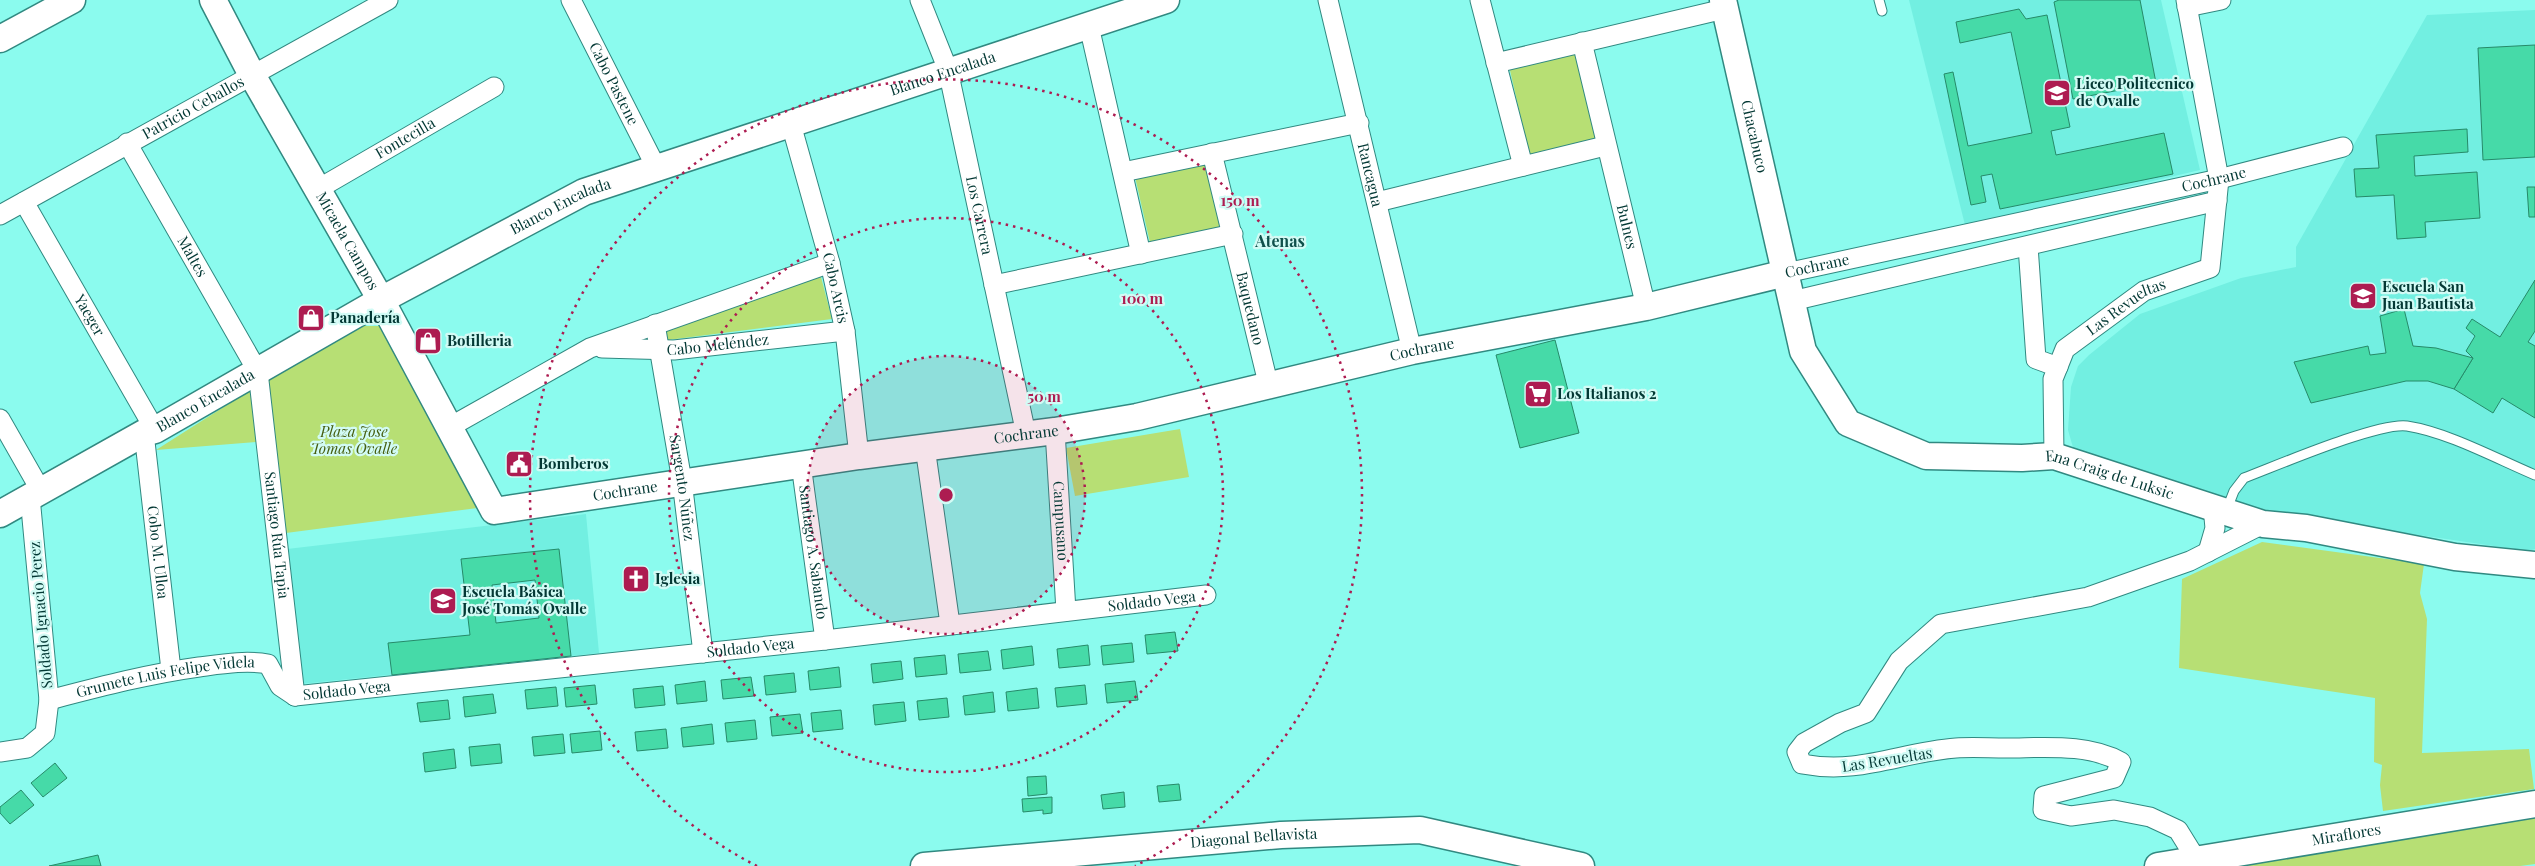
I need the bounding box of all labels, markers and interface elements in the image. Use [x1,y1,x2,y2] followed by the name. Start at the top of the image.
[585,38,644,128] street label: Cabo Pastene
[887,46,998,99] street label: Blanco Encalada
[138,71,247,143] street label: Patricio Ceballos
[2076,73,2194,110] place label: Liceo Politecnico de Ovalle
[2042,78,2072,108] school or university icon: Liceo Politecnico de Ovalle
[1737,98,1773,175] street label: Chacabuco
[371,112,439,163] street label: Fontecilla
[1354,141,1388,209] street label: Rancagua
[2180,161,2248,196] street label: Cochrane
[506,173,614,239] street label: Blanco Encalada
[962,174,998,257] street label: Los Carrera
[312,188,384,293] street label: Micaela Campos
[1220,190,1260,210] text: 150 m
[1612,202,1643,251] street label: Bulnes
[1254,230,1305,251] district label: Atenas
[173,232,213,280] street label: Maltes
[1783,249,1851,282] street label: Cochrane
[819,250,854,325] street label: Cabo Arcis
[1232,269,1269,347] street label: Baquedano
[2082,273,2168,339] street label: Las Revueltas
[2381,276,2474,313] place label: Escuela San Juan Bautista
[2348,281,2378,311] school or university icon: Escuela San Juan Bautista
[1121,288,1164,308] text: 100 m
[70,290,110,340] street label: Yaeger
[296,303,326,333] shop icon: Panadería
[330,307,400,327] place label: Panadería
[413,326,443,356] shop icon: Botilleria
[666,329,770,359] street label: Cabo Meléndez
[447,330,512,350] place label: Botilleria
[1387,332,1456,365] street label: Cochrane
[152,364,258,436] street label: Blanco Encalada
[1523,379,1553,409] supermarket icon: Los Italianos 2
[1557,383,1657,403] place label: Los Italianos 2
[1027,386,1061,406] text: 50 m
[992,420,1060,448] street label: Cochrane
[311,421,398,458] park label: Plaza Jose Tomas Ovalle
[665,433,700,542] street label: Sargento Núñez
[2045,445,2177,503] street label: Ena Craig de Luksic
[504,449,534,479] public building icon: Bomberos
[538,453,609,473] place label: Bomberos
[260,470,295,600] street label: Santiago Rúa Tapia
[591,475,659,505] street label: Cochrane
[1049,480,1074,561] street label: Campusano
[795,484,833,621] street label: Santiago A. Sabando
[937,486,955,504] centre of rings
[143,504,174,600] street label: Cobo M. Ulloa
[24,541,56,689] street label: Soldado Ignacio Perez
[621,564,651,594] church icon: Iglesia
[655,568,701,588] place label: Iglesia
[461,581,587,618] place label: Escuela Básica José Tomás Ovalle
[1107,585,1197,616] street label: Soldado Vega
[428,586,458,616] school or university icon: Escuela Básica José Tomás Ovalle
[705,632,796,661] street label: Soldado Vega
[74,651,256,702] street label: Grumete Luis Felipe Videla
[302,675,392,704] street label: Soldado Vega
[1840,742,1934,776] street label: Las Revueltas
[2310,818,2382,850] street label: Miraflores
[1189,823,1318,852] street label: Diagonal Bellavista

